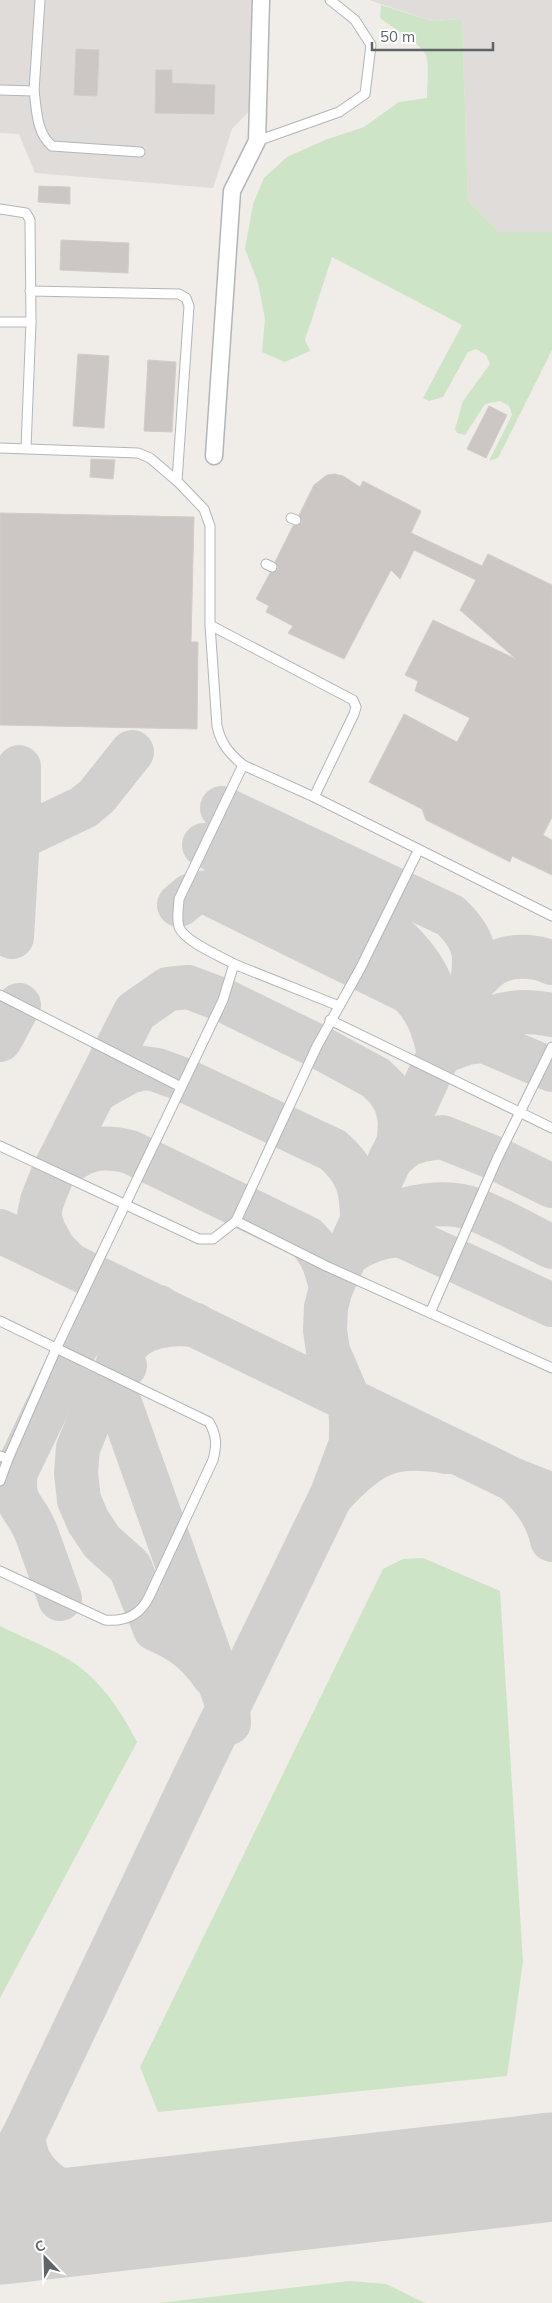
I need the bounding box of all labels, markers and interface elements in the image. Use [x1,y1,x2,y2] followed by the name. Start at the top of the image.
[372,20,493,52] scale bar
[380,27,415,46] text: 50 m
[20,2233,70,2283] north arrow
[32,2236,48,2256] text: С

